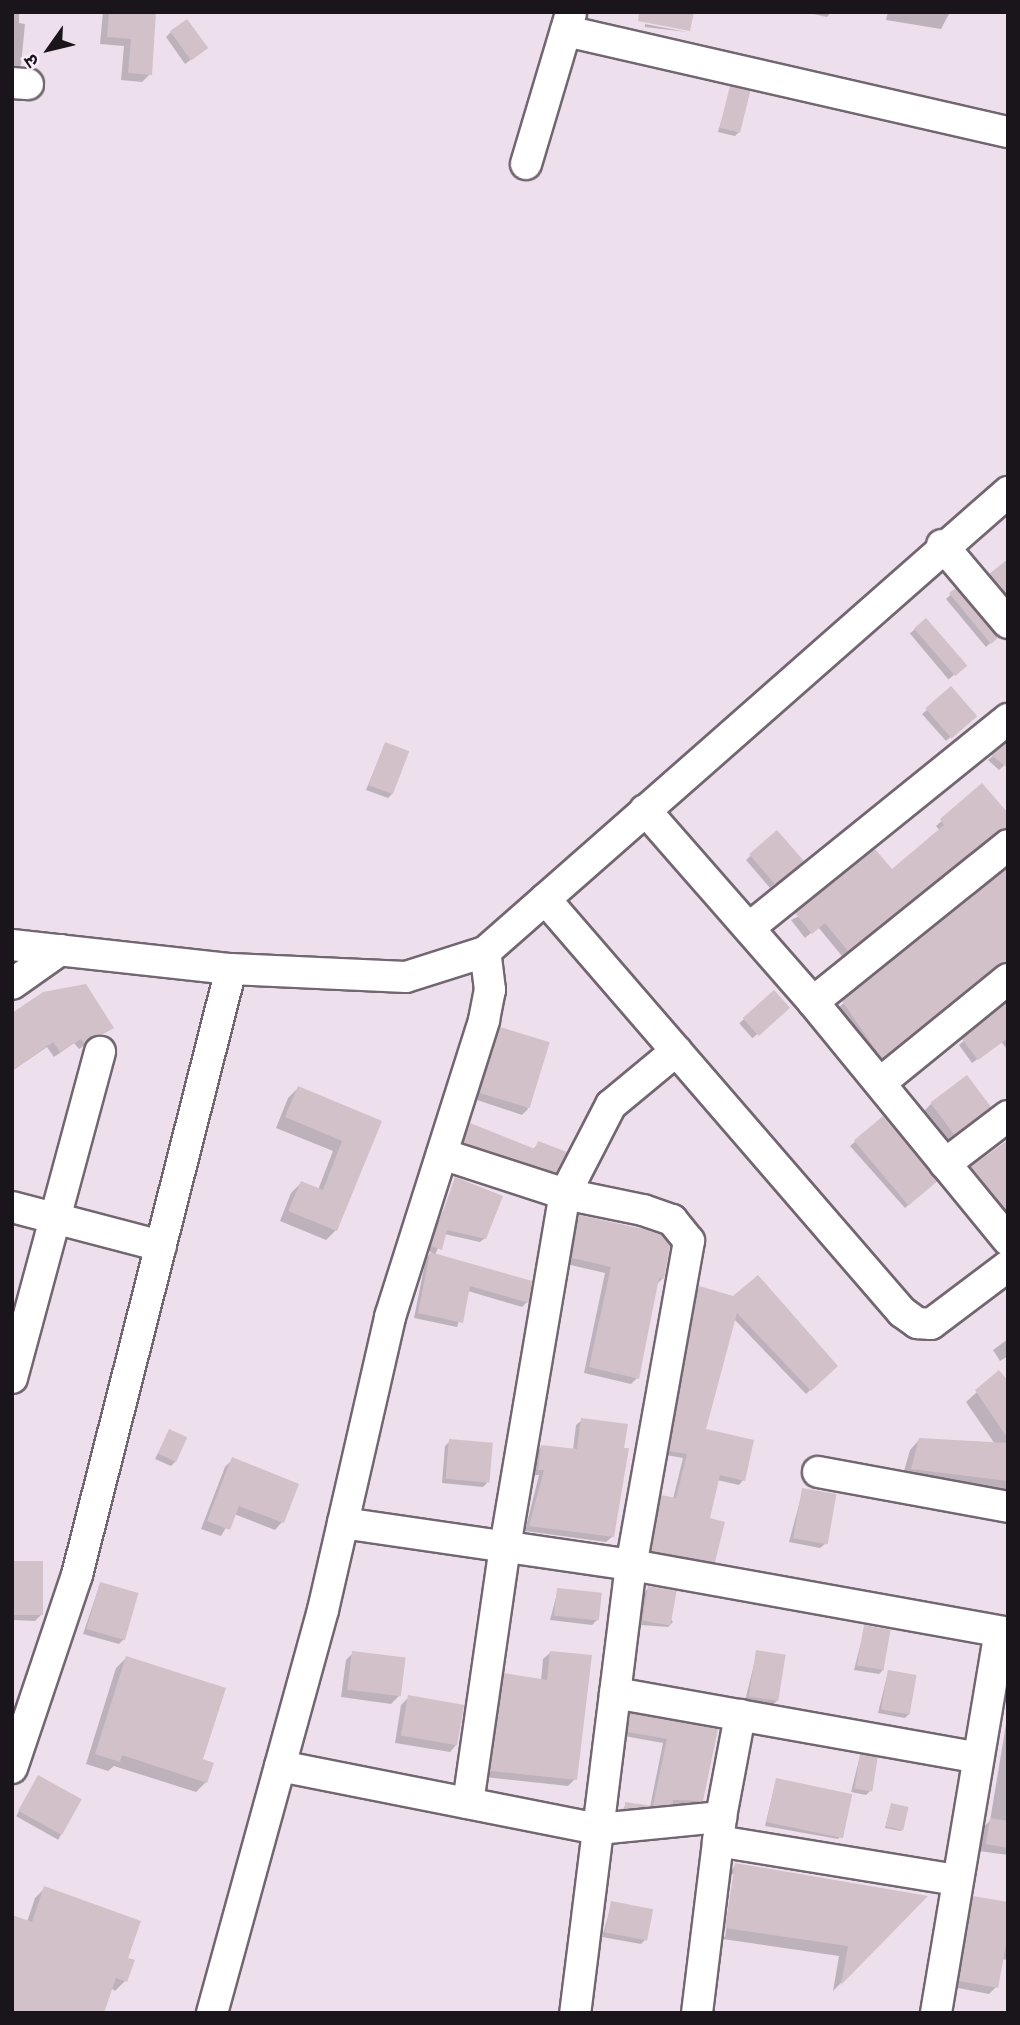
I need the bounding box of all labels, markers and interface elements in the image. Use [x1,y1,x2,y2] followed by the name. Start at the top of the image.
[14,14,84,84] north arrow
[19,50,44,72] text: उ

